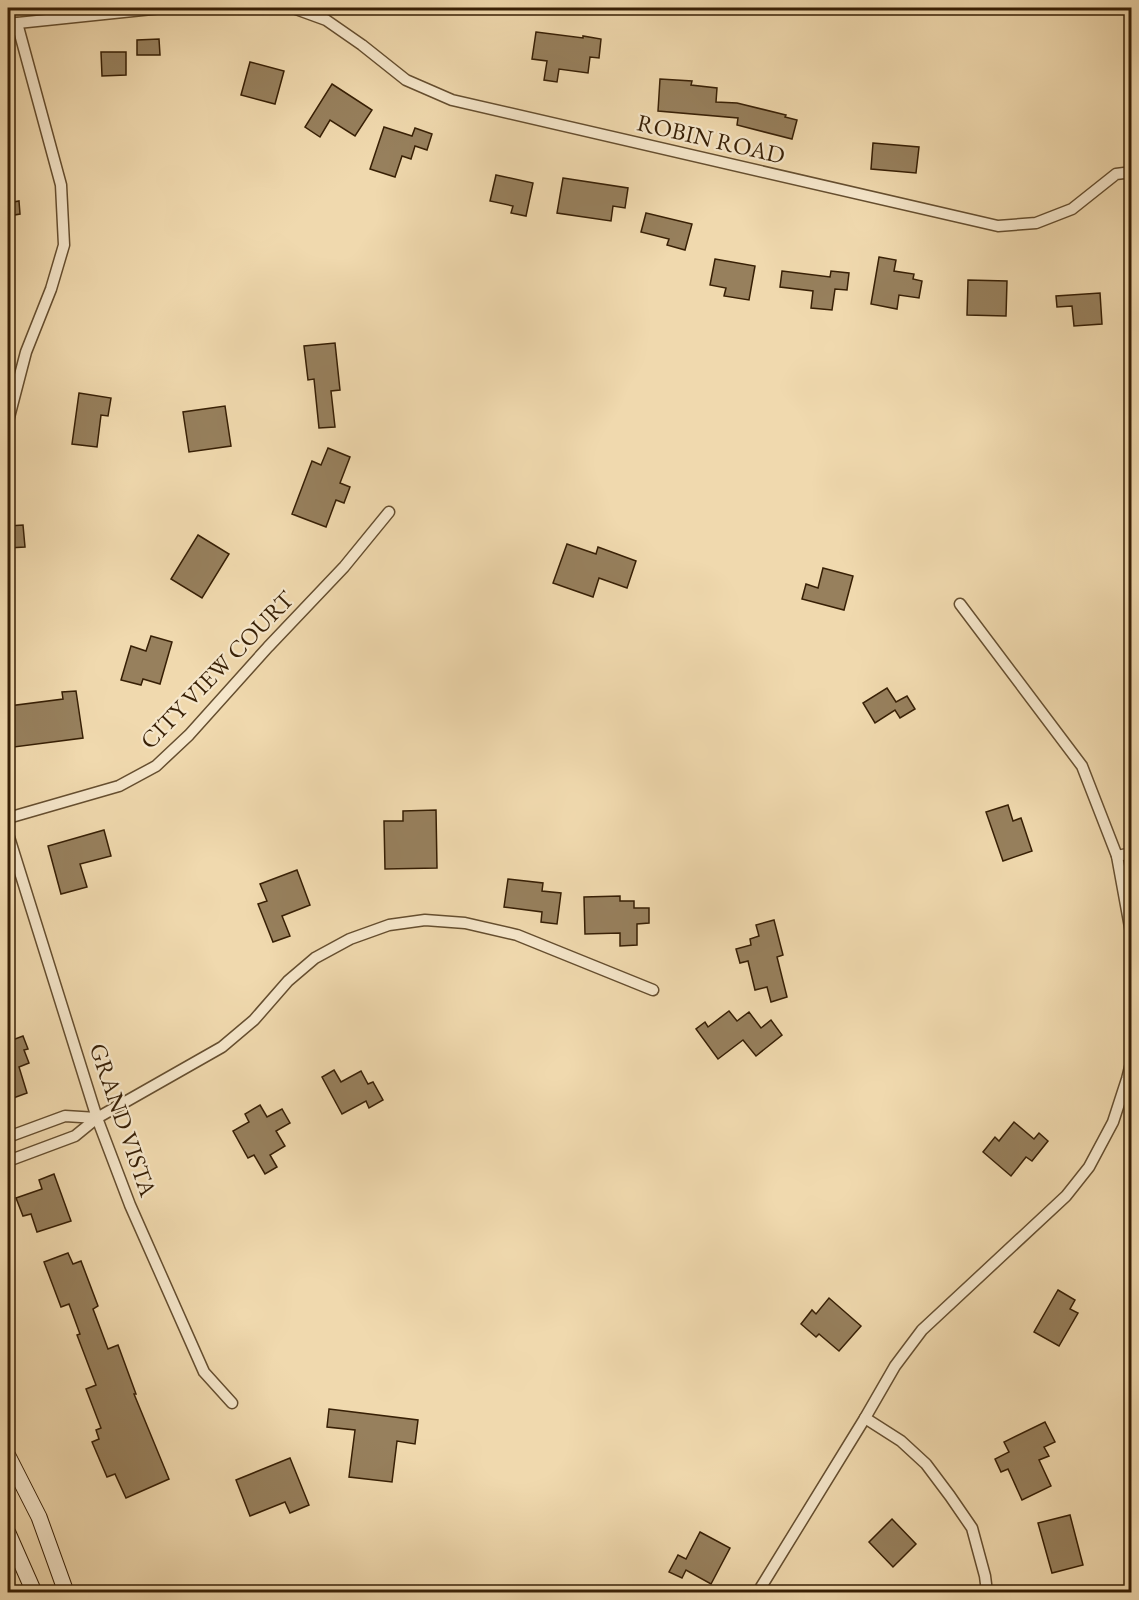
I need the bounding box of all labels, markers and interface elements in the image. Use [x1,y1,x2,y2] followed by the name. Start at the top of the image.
[634,106,788,171] street label: ROBIN ROAD
[133,583,301,755] street label: CITY VIEW COURT
[83,1039,164,1201] street label: GRAND VISTA

